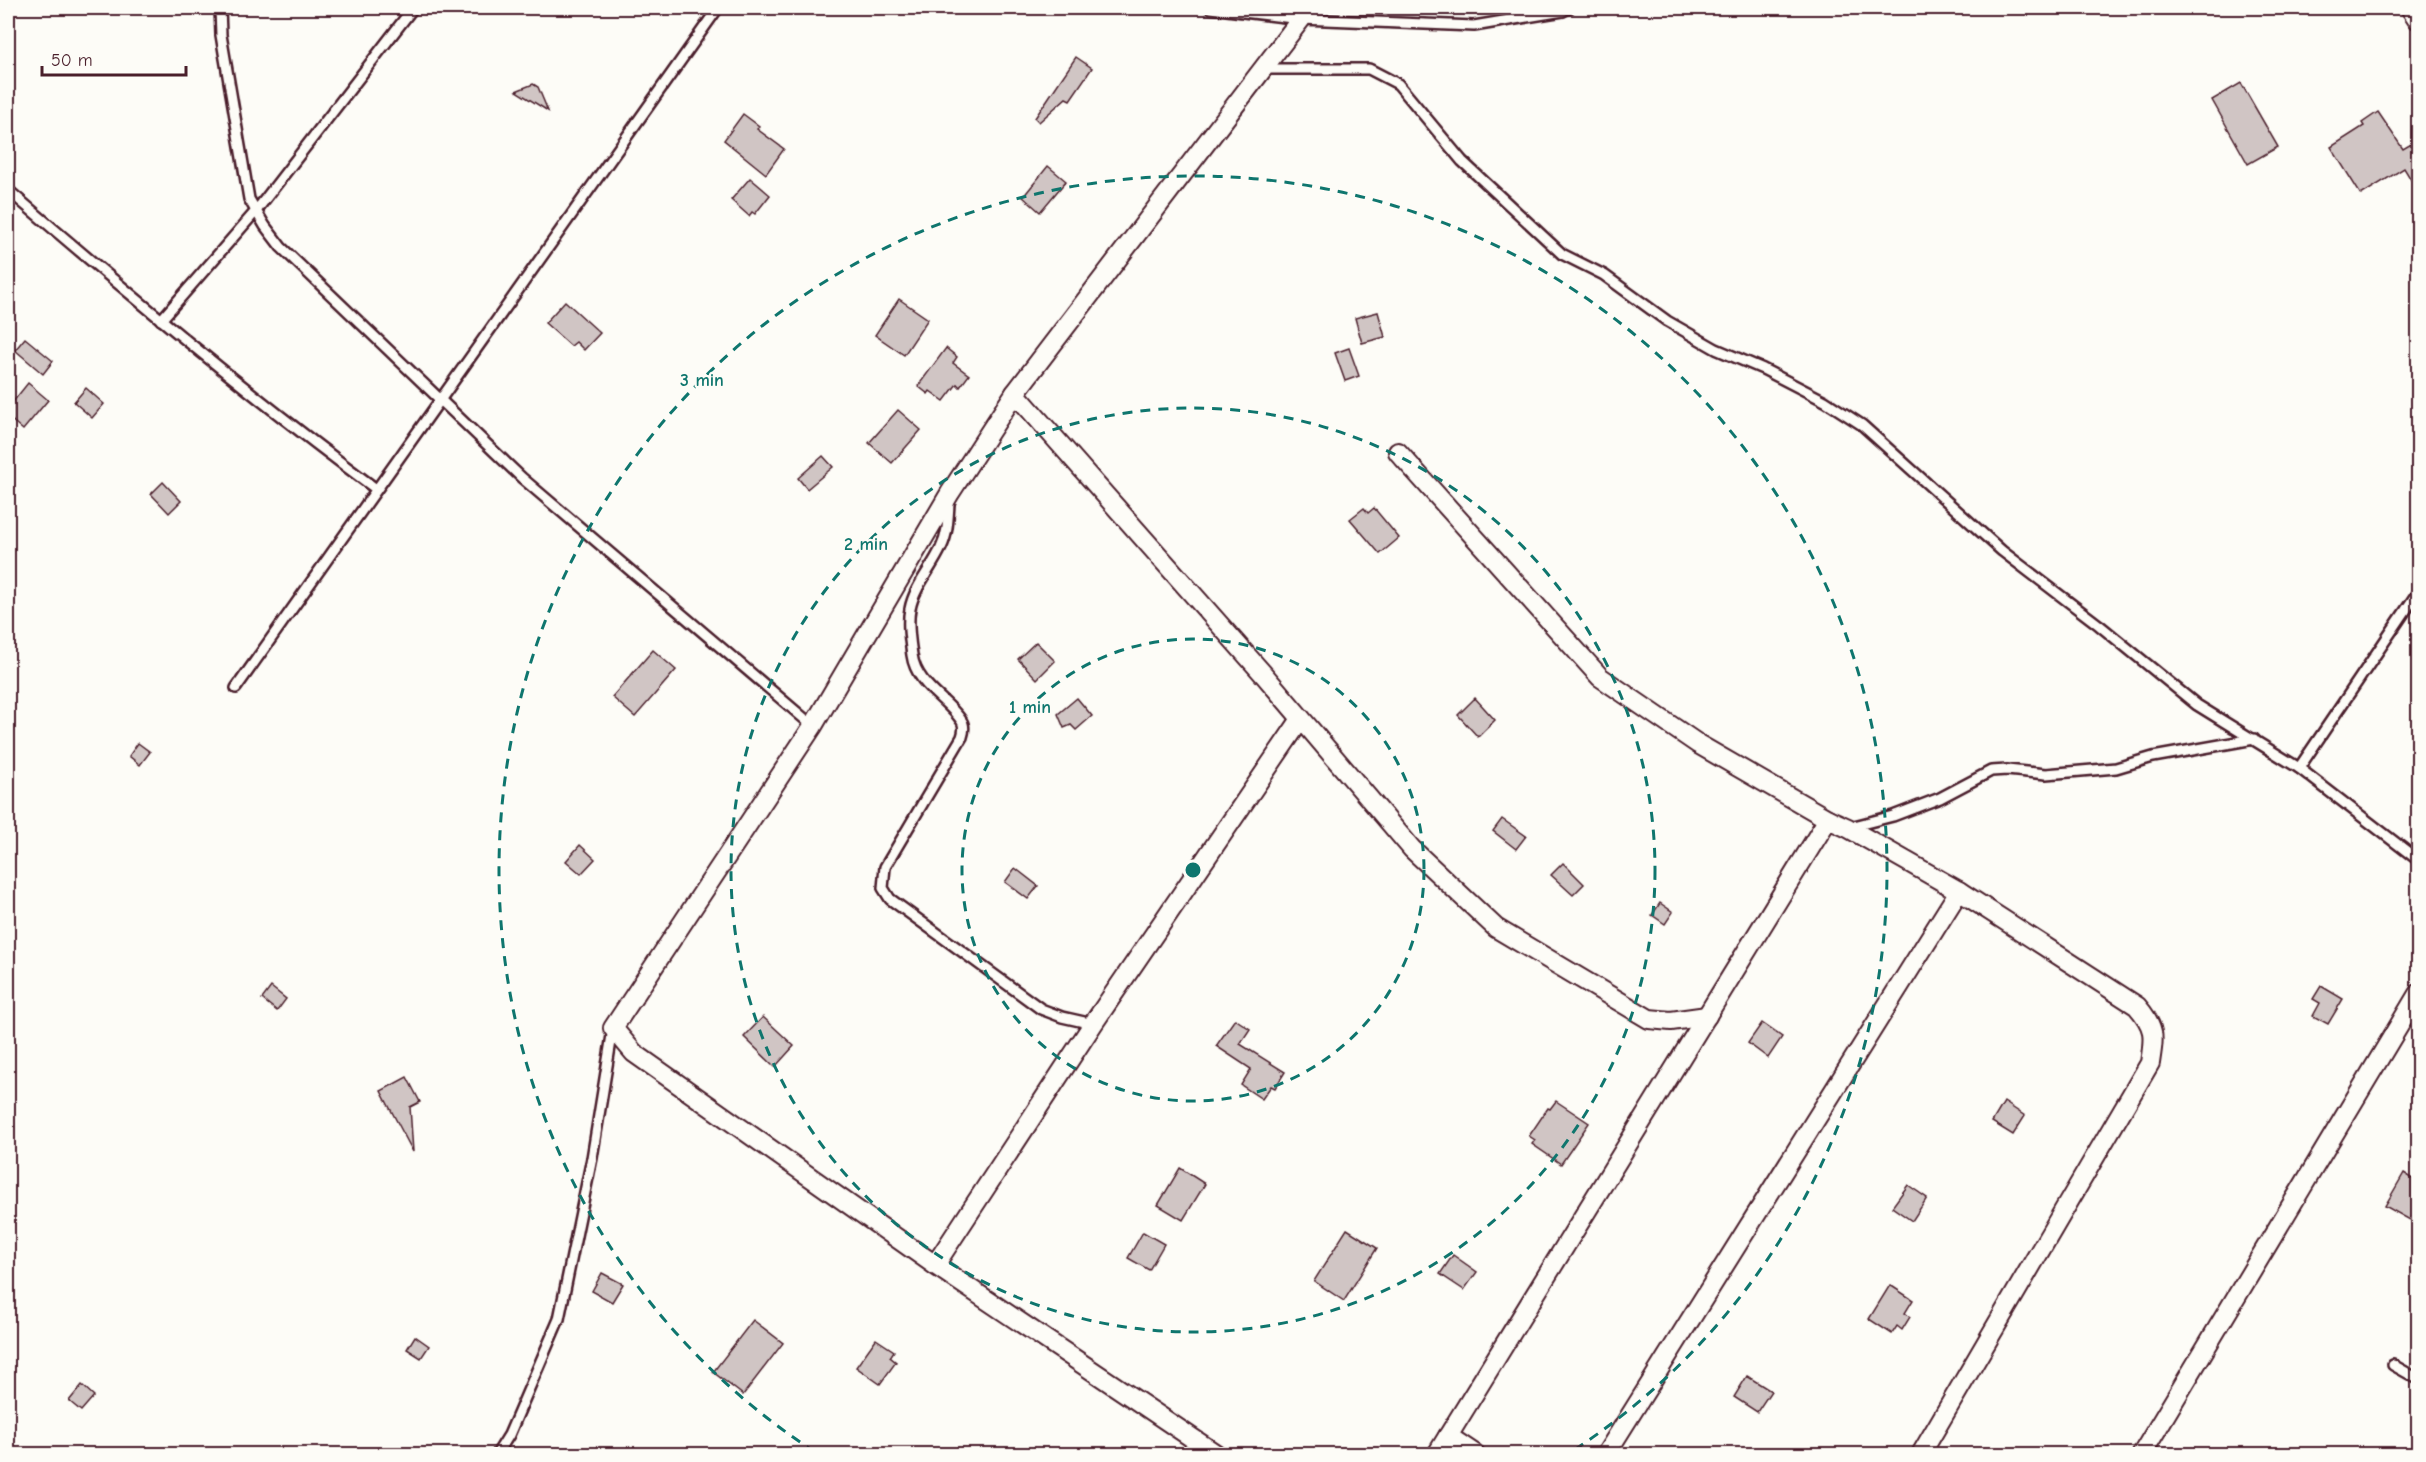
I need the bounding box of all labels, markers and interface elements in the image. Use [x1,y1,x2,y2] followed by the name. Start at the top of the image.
[42,39,186,77] scale bar
[51,50,93,71] text: 50 m
[680,370,724,391] text: 3 min
[844,534,888,555] text: 2 min
[1009,697,1051,718] text: 1 min
[1183,860,1203,880] centre of rings

